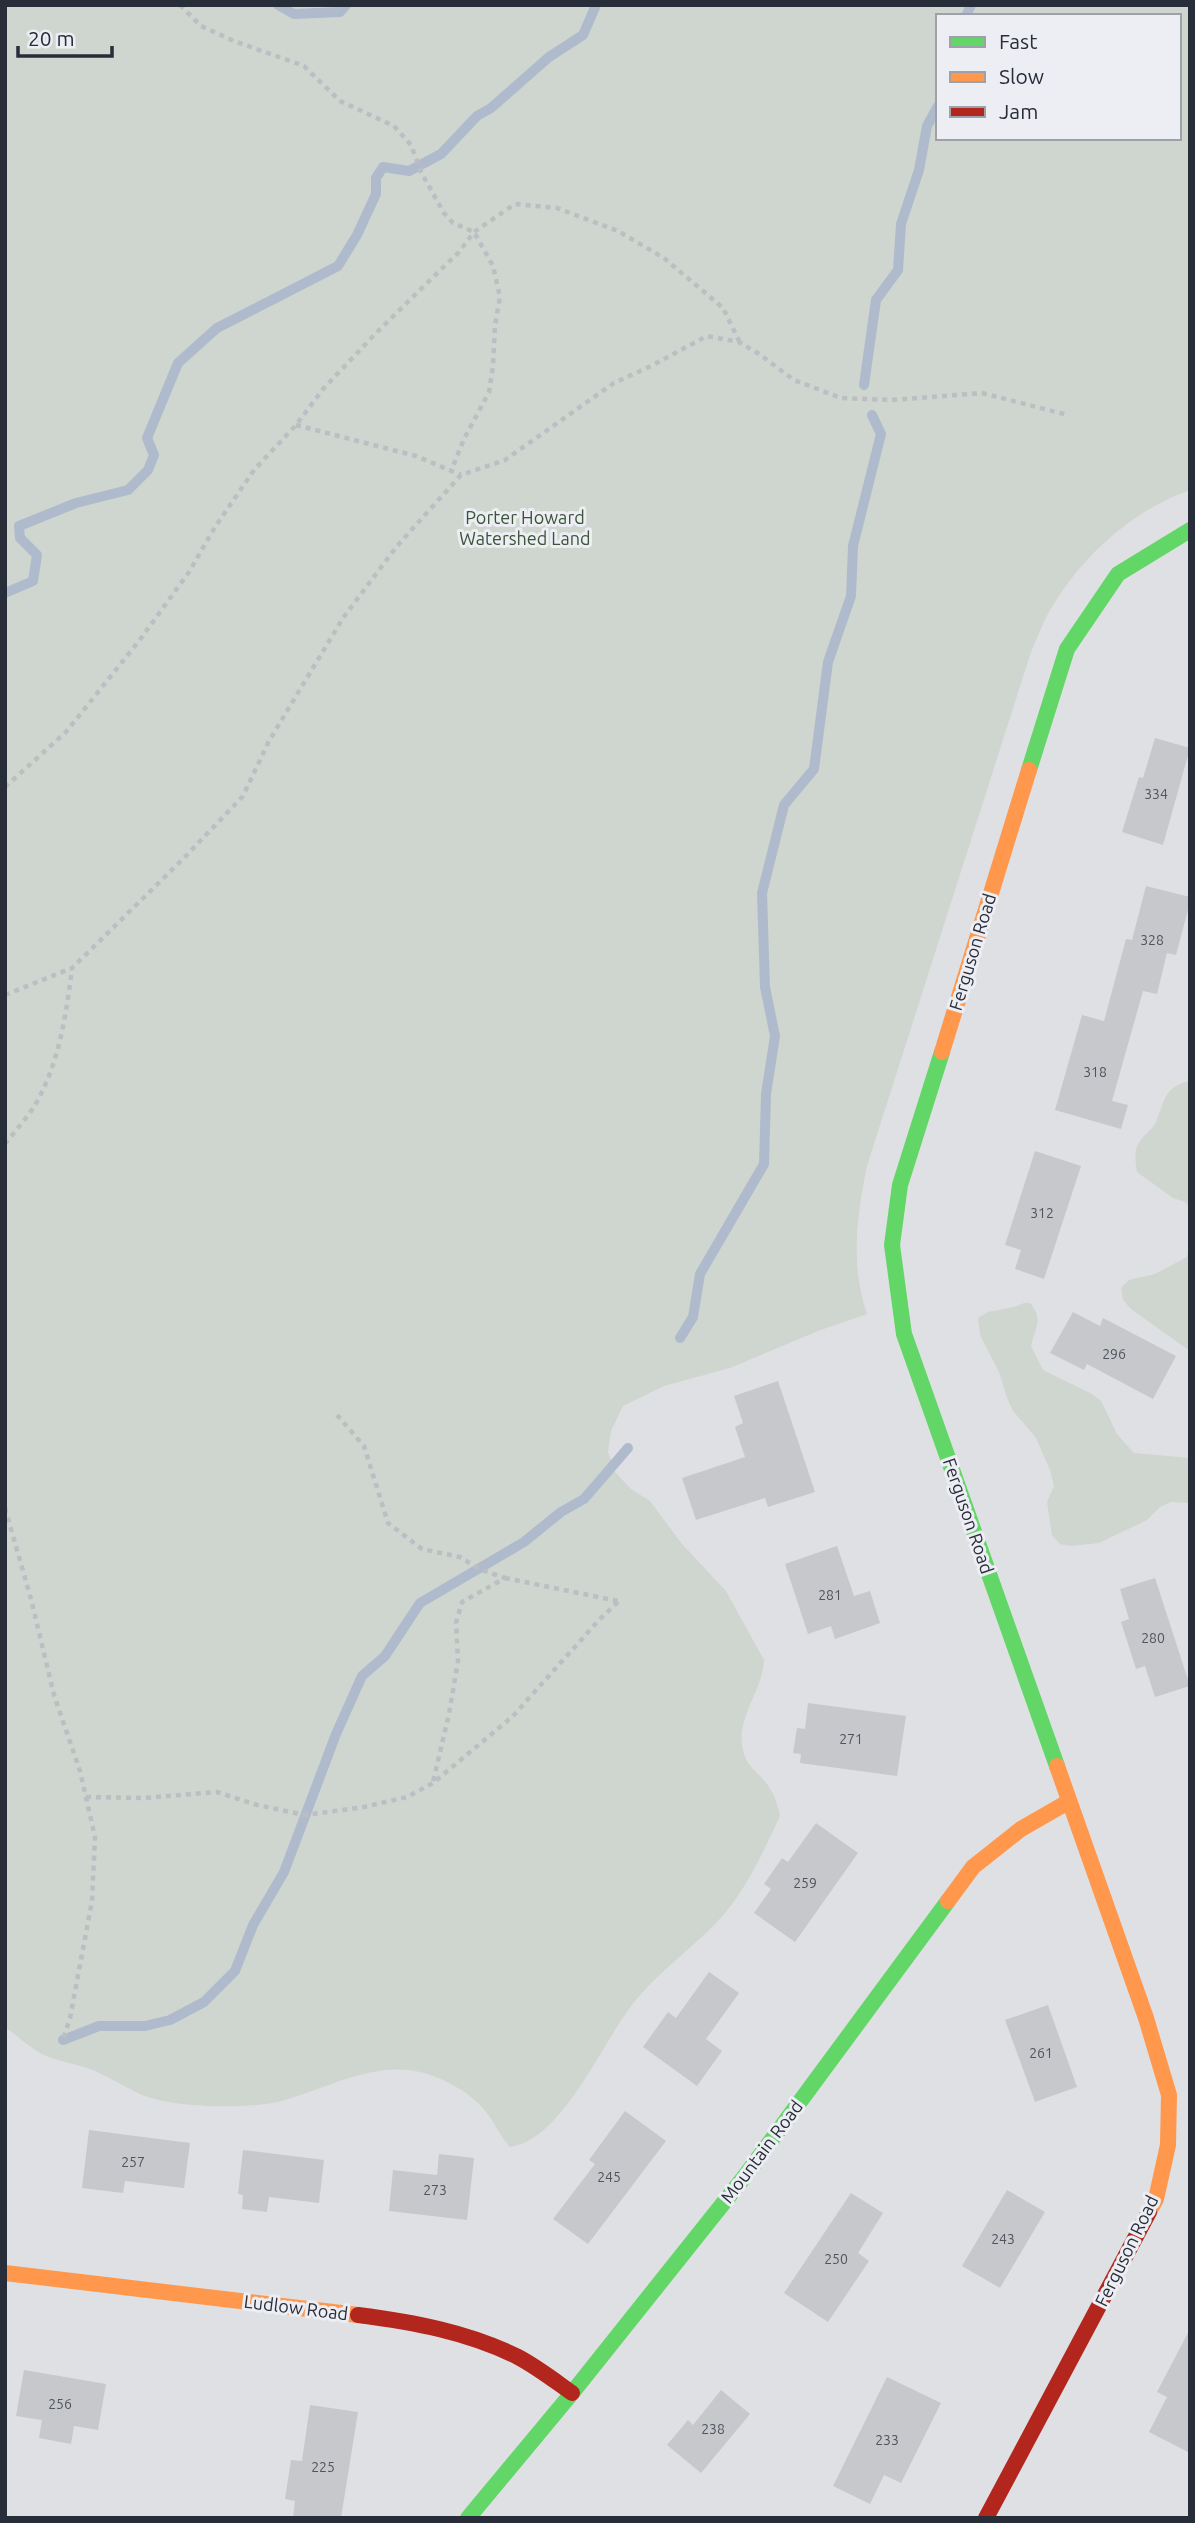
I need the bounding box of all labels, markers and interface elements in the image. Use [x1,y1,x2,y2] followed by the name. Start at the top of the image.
[18,14,112,58] scale bar
[936,14,1181,140] legend
[28,26,75,50] text: 20 m
[999,29,1037,53] text: Fast
[999,64,1044,88] text: Slow
[999,99,1038,123] text: Jam
[459,507,591,548] park label: Porter Howard Watershed Land
[1144,786,1168,802] house number: 334
[945,891,999,1013] street label: Ferguson Road
[1140,932,1164,948] house number: 328
[1083,1064,1107,1080] house number: 318
[1030,1205,1054,1221] house number: 312
[1102,1346,1126,1362] house number: 296
[940,1455,998,1576] street label: Ferguson Road
[818,1587,842,1603] house number: 281
[1141,1630,1165,1646] house number: 280
[839,1731,863,1747] house number: 271
[793,1875,817,1891] house number: 259
[1029,2045,1053,2061] house number: 261
[716,2096,806,2207] street label: Mountain Road
[121,2154,145,2170] house number: 257
[597,2169,621,2185] house number: 245
[423,2182,447,2198] house number: 273
[1091,2192,1162,2309] street label: Ferguson Road
[991,2231,1015,2247] house number: 243
[824,2251,848,2267] house number: 250
[243,2291,349,2323] street label: Ludlow Road
[48,2396,72,2412] house number: 256
[701,2421,725,2437] house number: 238
[875,2432,899,2448] house number: 233
[311,2459,335,2475] house number: 225

